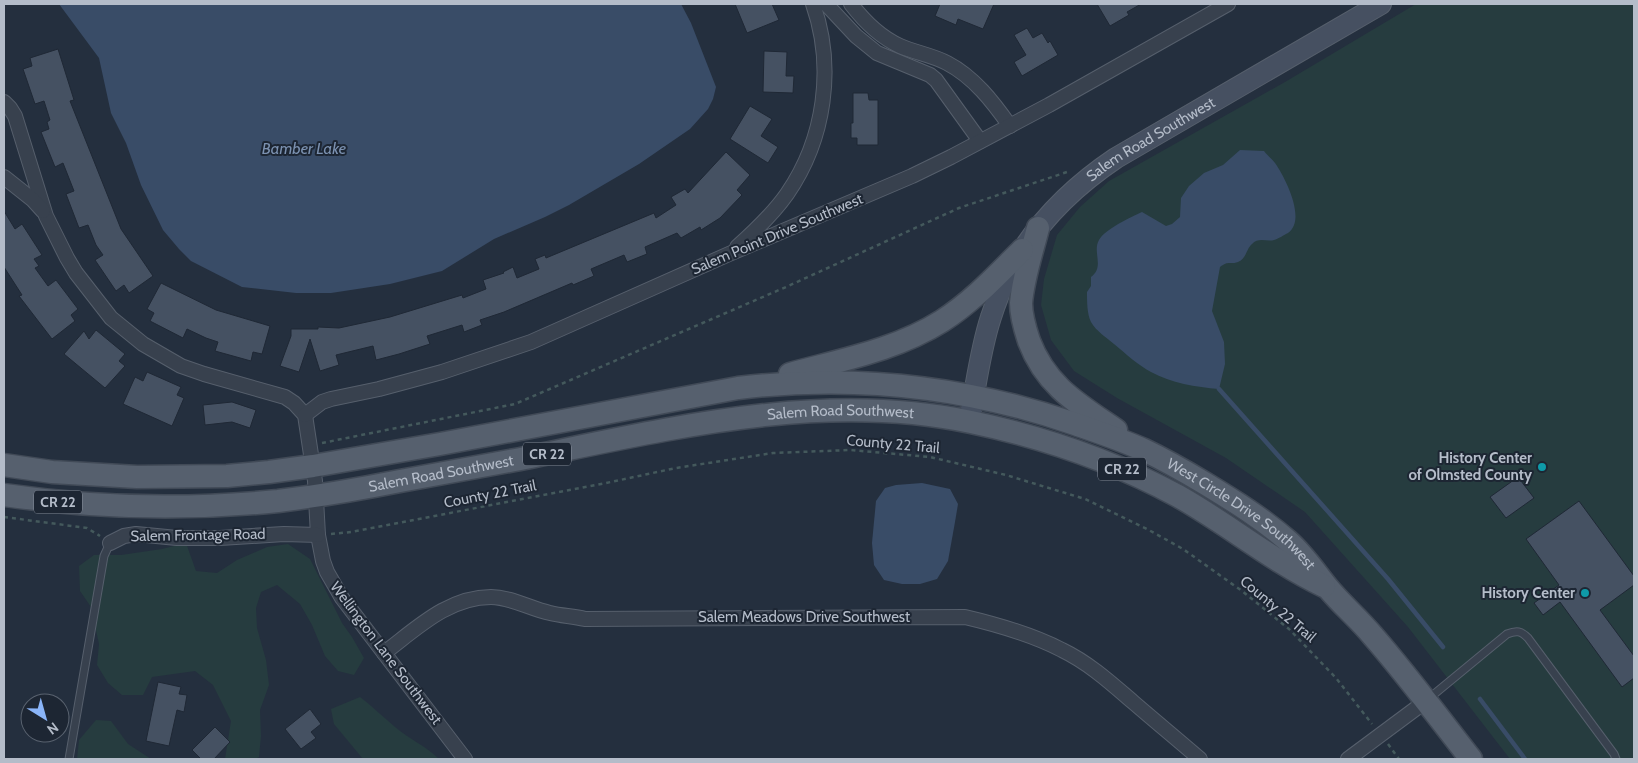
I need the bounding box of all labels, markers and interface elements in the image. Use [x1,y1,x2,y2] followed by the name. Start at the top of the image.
[1083,93,1218,185] street label: Salem Road Southwest
[262,139,346,158] water label: Bamber Lake
[688,190,866,278] street label: Salem Point Drive Southwest
[766,401,915,424] street label: Salem Road Southwest
[846,431,941,457] street label: County 22 Trail
[523,442,571,466] road number: CR 22
[1408,449,1533,484] place label: History Center of Olmsted County
[367,451,515,496] street label: Salem Road Southwest
[1164,454,1319,573] street label: West Circle Drive Southwest
[1098,458,1146,480] road number: CR 22
[1536,461,1548,473] marker: History Center of Olmsted County
[442,476,538,512] street label: County 22 Trail
[34,491,82,514] road number: CR 22
[130,525,266,545] street label: Salem Frontage Road
[1236,572,1320,646] street label: County 22 Trail
[326,578,446,728] street label: Wellington Lane Southwest
[1481,584,1575,602] place label: History Center
[1579,587,1591,599] marker: History Center
[698,608,910,626] street label: Salem Meadows Drive Southwest
[20,693,70,743] north arrow
[43,718,62,739] text: N

